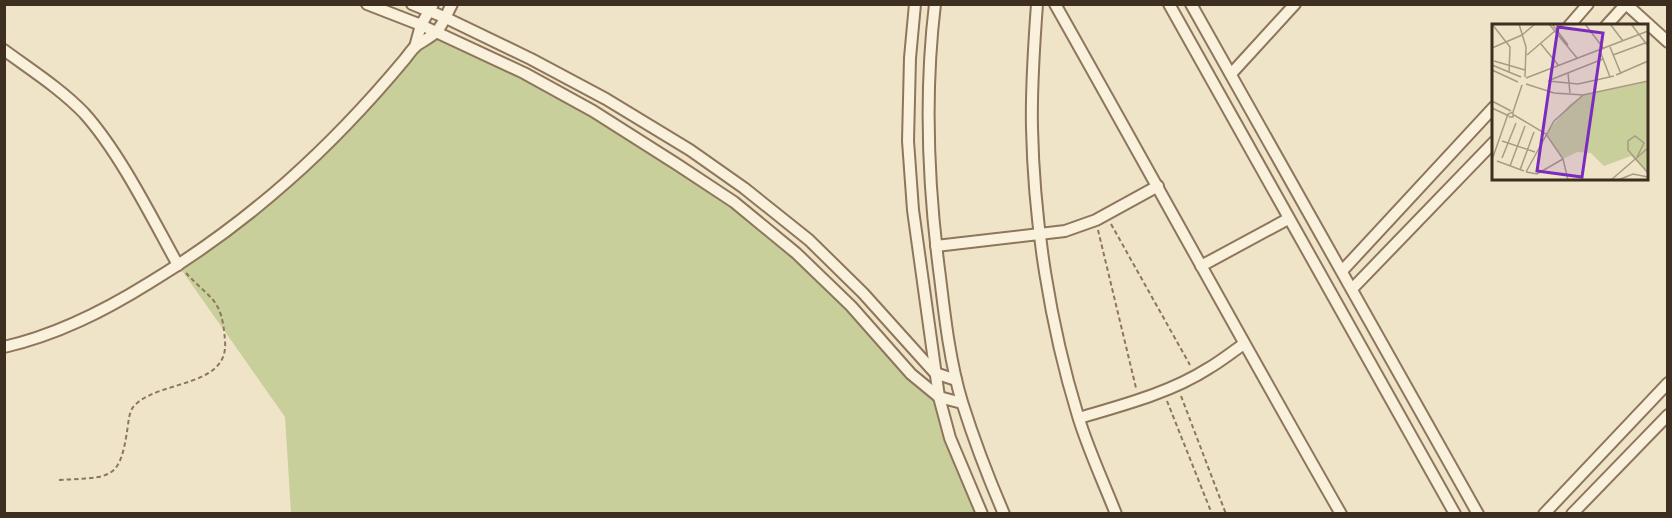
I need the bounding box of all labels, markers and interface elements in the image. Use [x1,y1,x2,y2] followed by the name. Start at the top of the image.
[1492,24,1648,180] inset map

